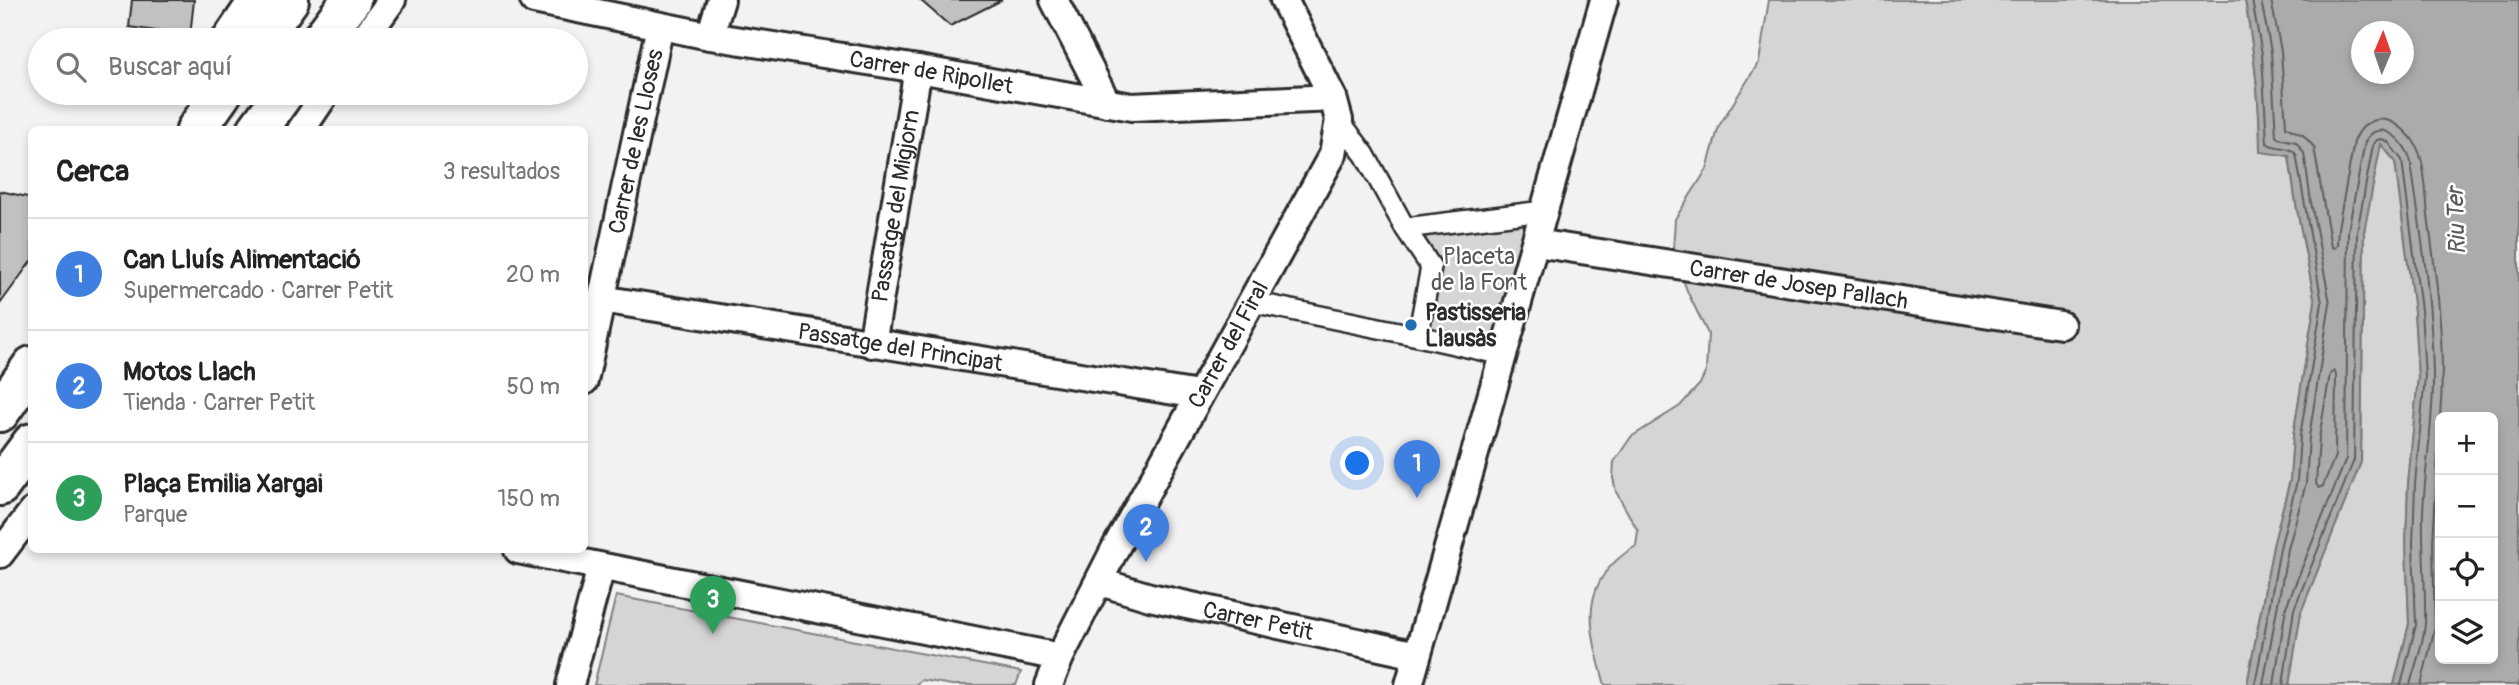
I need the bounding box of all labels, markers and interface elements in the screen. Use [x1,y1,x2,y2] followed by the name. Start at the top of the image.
[2351,21,2414,84] north arrow
[28,28,588,105] search box
[847,44,1016,101] street label: Carrer de Ripollet
[602,47,670,237] street label: Carrer de les Lloses
[52,48,90,86] icon: search
[108,51,232,83] text: Buscar aquí
[865,108,926,304] street label: Passatge del Migjorn
[56,153,129,190] text: Cerca
[443,157,560,186] text: 3 resultados
[2441,183,2472,255] water label: Riu Ter
[1431,242,1528,297] park label: Placeta de la Font
[123,244,361,276] text: Can Lluís Alimentació
[1687,253,1910,316] street label: Carrer de Josep Pallach
[75,260,84,289] text: 1
[506,260,560,289] text: 20 m
[123,276,393,305] text: Supermercado · Carrer Petit
[1182,276,1275,413] street label: Carrer del Firal
[1425,298,1526,353] place label: Pastisseria Llausàs
[796,317,1005,378] street label: Passatge del Principat
[1403,317,1419,333] marker: Pastisseria Llausàs
[123,356,256,388] text: Motos Llach
[73,372,85,401] text: 2
[506,372,560,401] text: 50 m
[123,388,315,417] text: Tienda · Carrer Petit
[2435,412,2498,664] map controls
[2435,412,2498,475] button: +
[1394,440,1440,498] pin: 1
[1340,446,1374,480] your location
[123,468,323,500] text: Plaça Emilia Xargai
[2435,475,2498,538] button: −
[73,484,85,513] text: 3
[497,484,560,513] text: 150 m
[123,500,187,529] text: Parque
[1123,504,1169,562] pin: 2
[2435,538,2498,601] button: locate
[690,576,736,634] pin: 3
[1200,595,1317,647] street label: Carrer Petit
[2435,601,2498,664] button: layers

